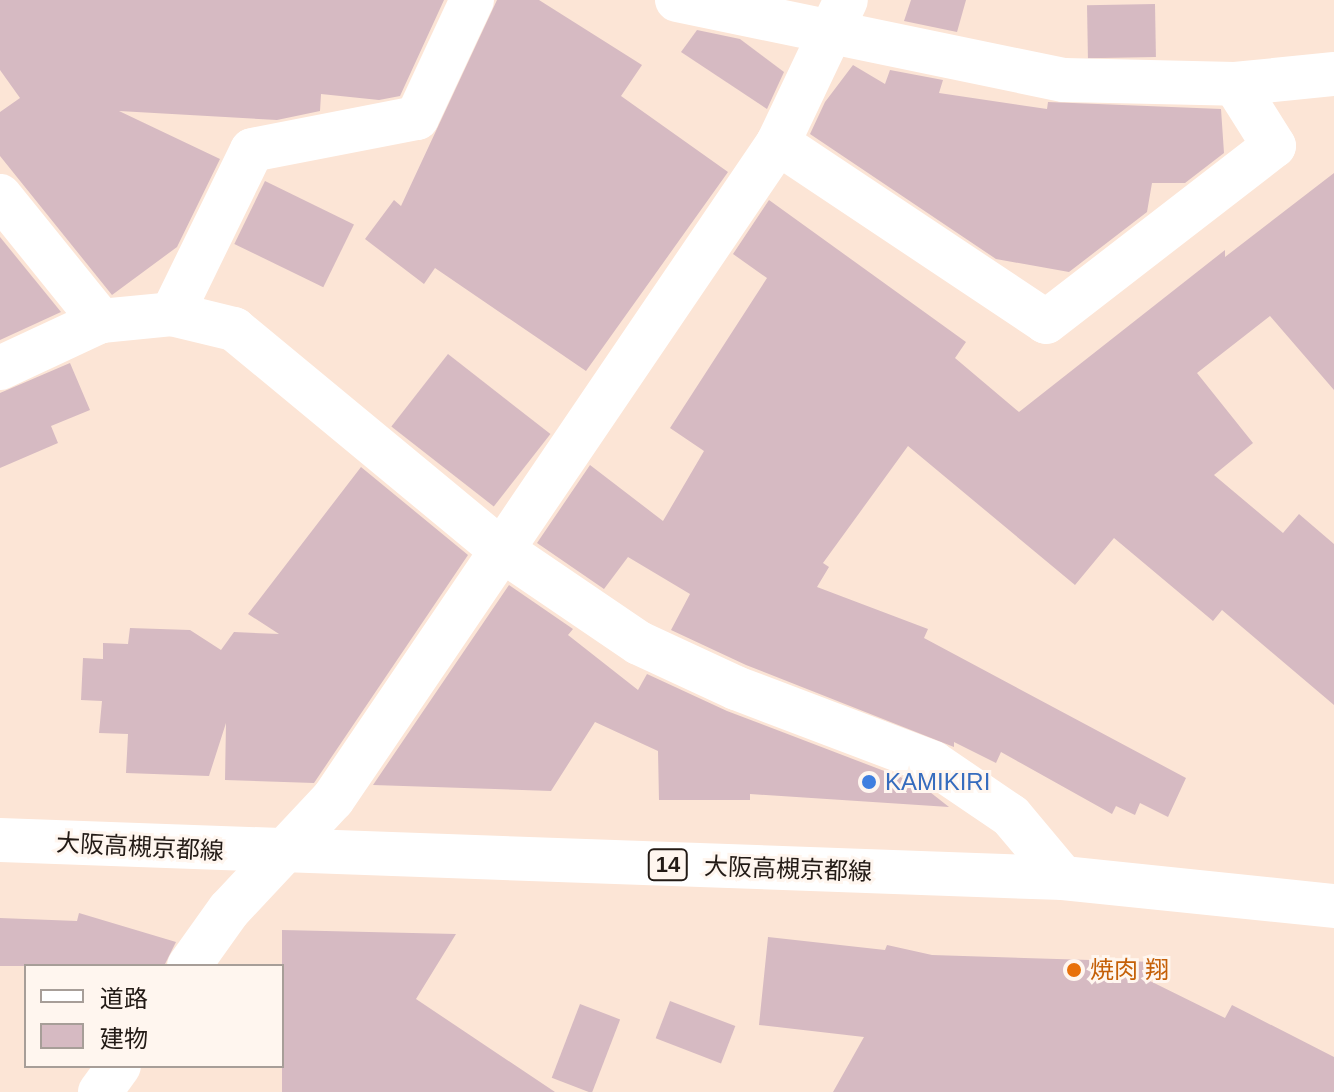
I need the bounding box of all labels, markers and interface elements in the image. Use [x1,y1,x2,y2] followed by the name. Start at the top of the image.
[885,768,990,796] place label: KAMIKIRI
[860,773,878,791] marker: KAMIKIRI
[55,828,225,866] street label: 大阪高槻京都線
[646,847,690,883] road number: 14
[704,852,872,886] street label: 大阪高槻京都線
[1090,956,1169,984] place label: 焼肉 翔
[1065,961,1083,979] marker: 焼肉 翔
[24,964,284,1068] legend
[100,985,148,1012] text: 道路
[100,1025,148,1052] text: 建物

